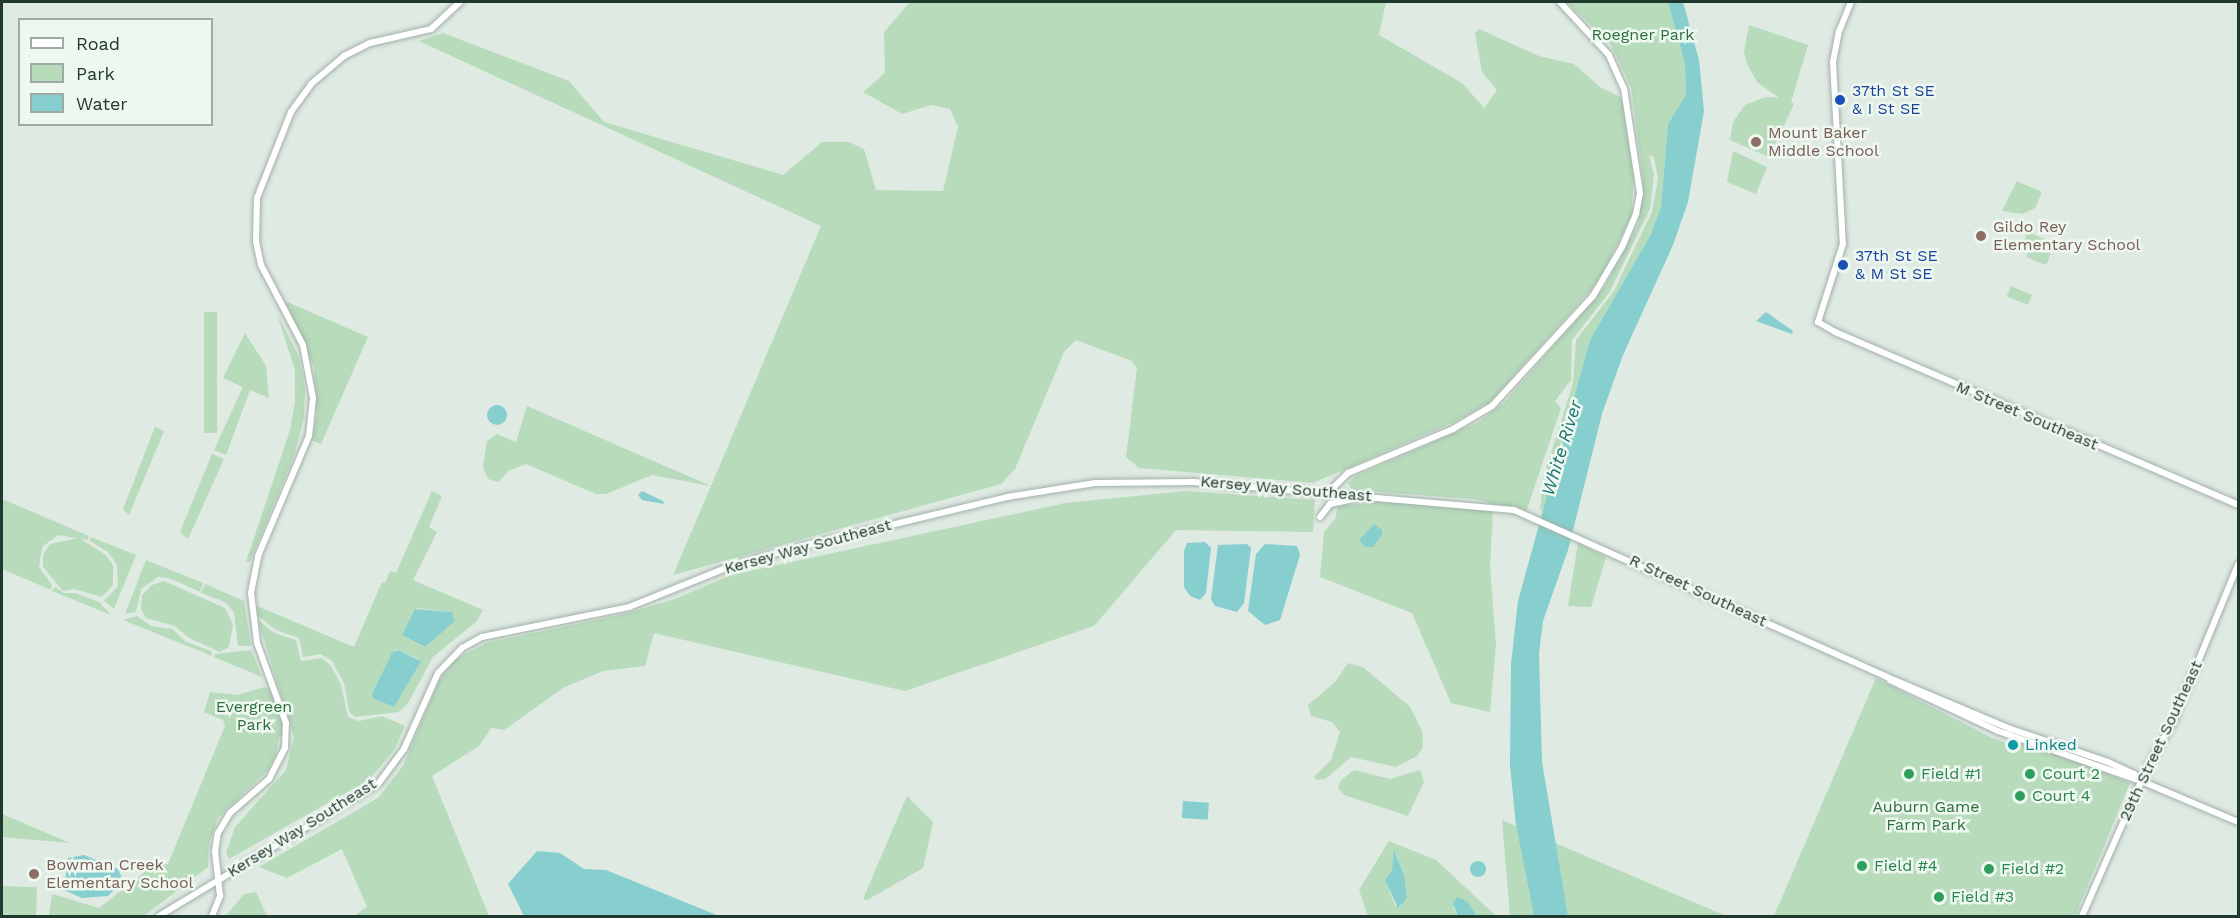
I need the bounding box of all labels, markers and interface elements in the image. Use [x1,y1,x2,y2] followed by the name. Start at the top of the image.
[18,18,213,126] legend
[1591,25,1695,45] park label: Roegner Park
[76,33,120,54] text: Road
[76,63,115,84] text: Park
[1852,81,1935,119] place label: 37th St SE & I St SE
[76,93,128,114] text: Water
[1833,93,1847,107] marker: 37th St SE & I St SE
[1768,123,1879,161] place label: Mount Baker Middle School
[1749,135,1763,149] marker: Mount Baker Middle School
[1993,217,2141,255] place label: Gildo Rey Elementary School
[1974,229,1988,243] marker: Gildo Rey Elementary School
[1855,246,1938,284] place label: 37th St SE & M St SE
[1836,258,1850,272] marker: 37th St SE & M St SE
[1953,377,2101,455] street label: M Street Southeast
[1537,398,1587,498] water label: White River
[1199,472,1373,506] street label: Kersey Way Southeast
[722,515,894,579] street label: Kersey Way Southeast
[1626,551,1770,631] street label: R Street Southeast
[2115,658,2207,824] street label: 29th Street Southeast
[216,697,292,735] park label: Evergreen Park
[2025,735,2077,755] place label: Linked
[2006,738,2020,752] marker: Linked
[1921,764,1981,784] place label: Field #1
[2042,764,2100,784] place label: Court 2
[1902,767,1916,781] marker: Field #1
[2023,767,2037,781] marker: Court 2
[224,774,380,882] street label: Kersey Way Southeast
[2032,786,2090,806] place label: Court 4
[2013,789,2027,803] marker: Court 4
[1872,797,1980,835] park label: Auburn Game Farm Park
[46,855,194,893] place label: Bowman Creek Elementary School
[1874,856,1938,876] place label: Field #4
[1855,859,1869,873] marker: Field #4
[2001,859,2064,879] place label: Field #2
[1982,862,1996,876] marker: Field #2
[27,867,41,881] marker: Bowman Creek Elementary School
[1951,887,2014,907] place label: Field #3
[1932,890,1946,904] marker: Field #3

